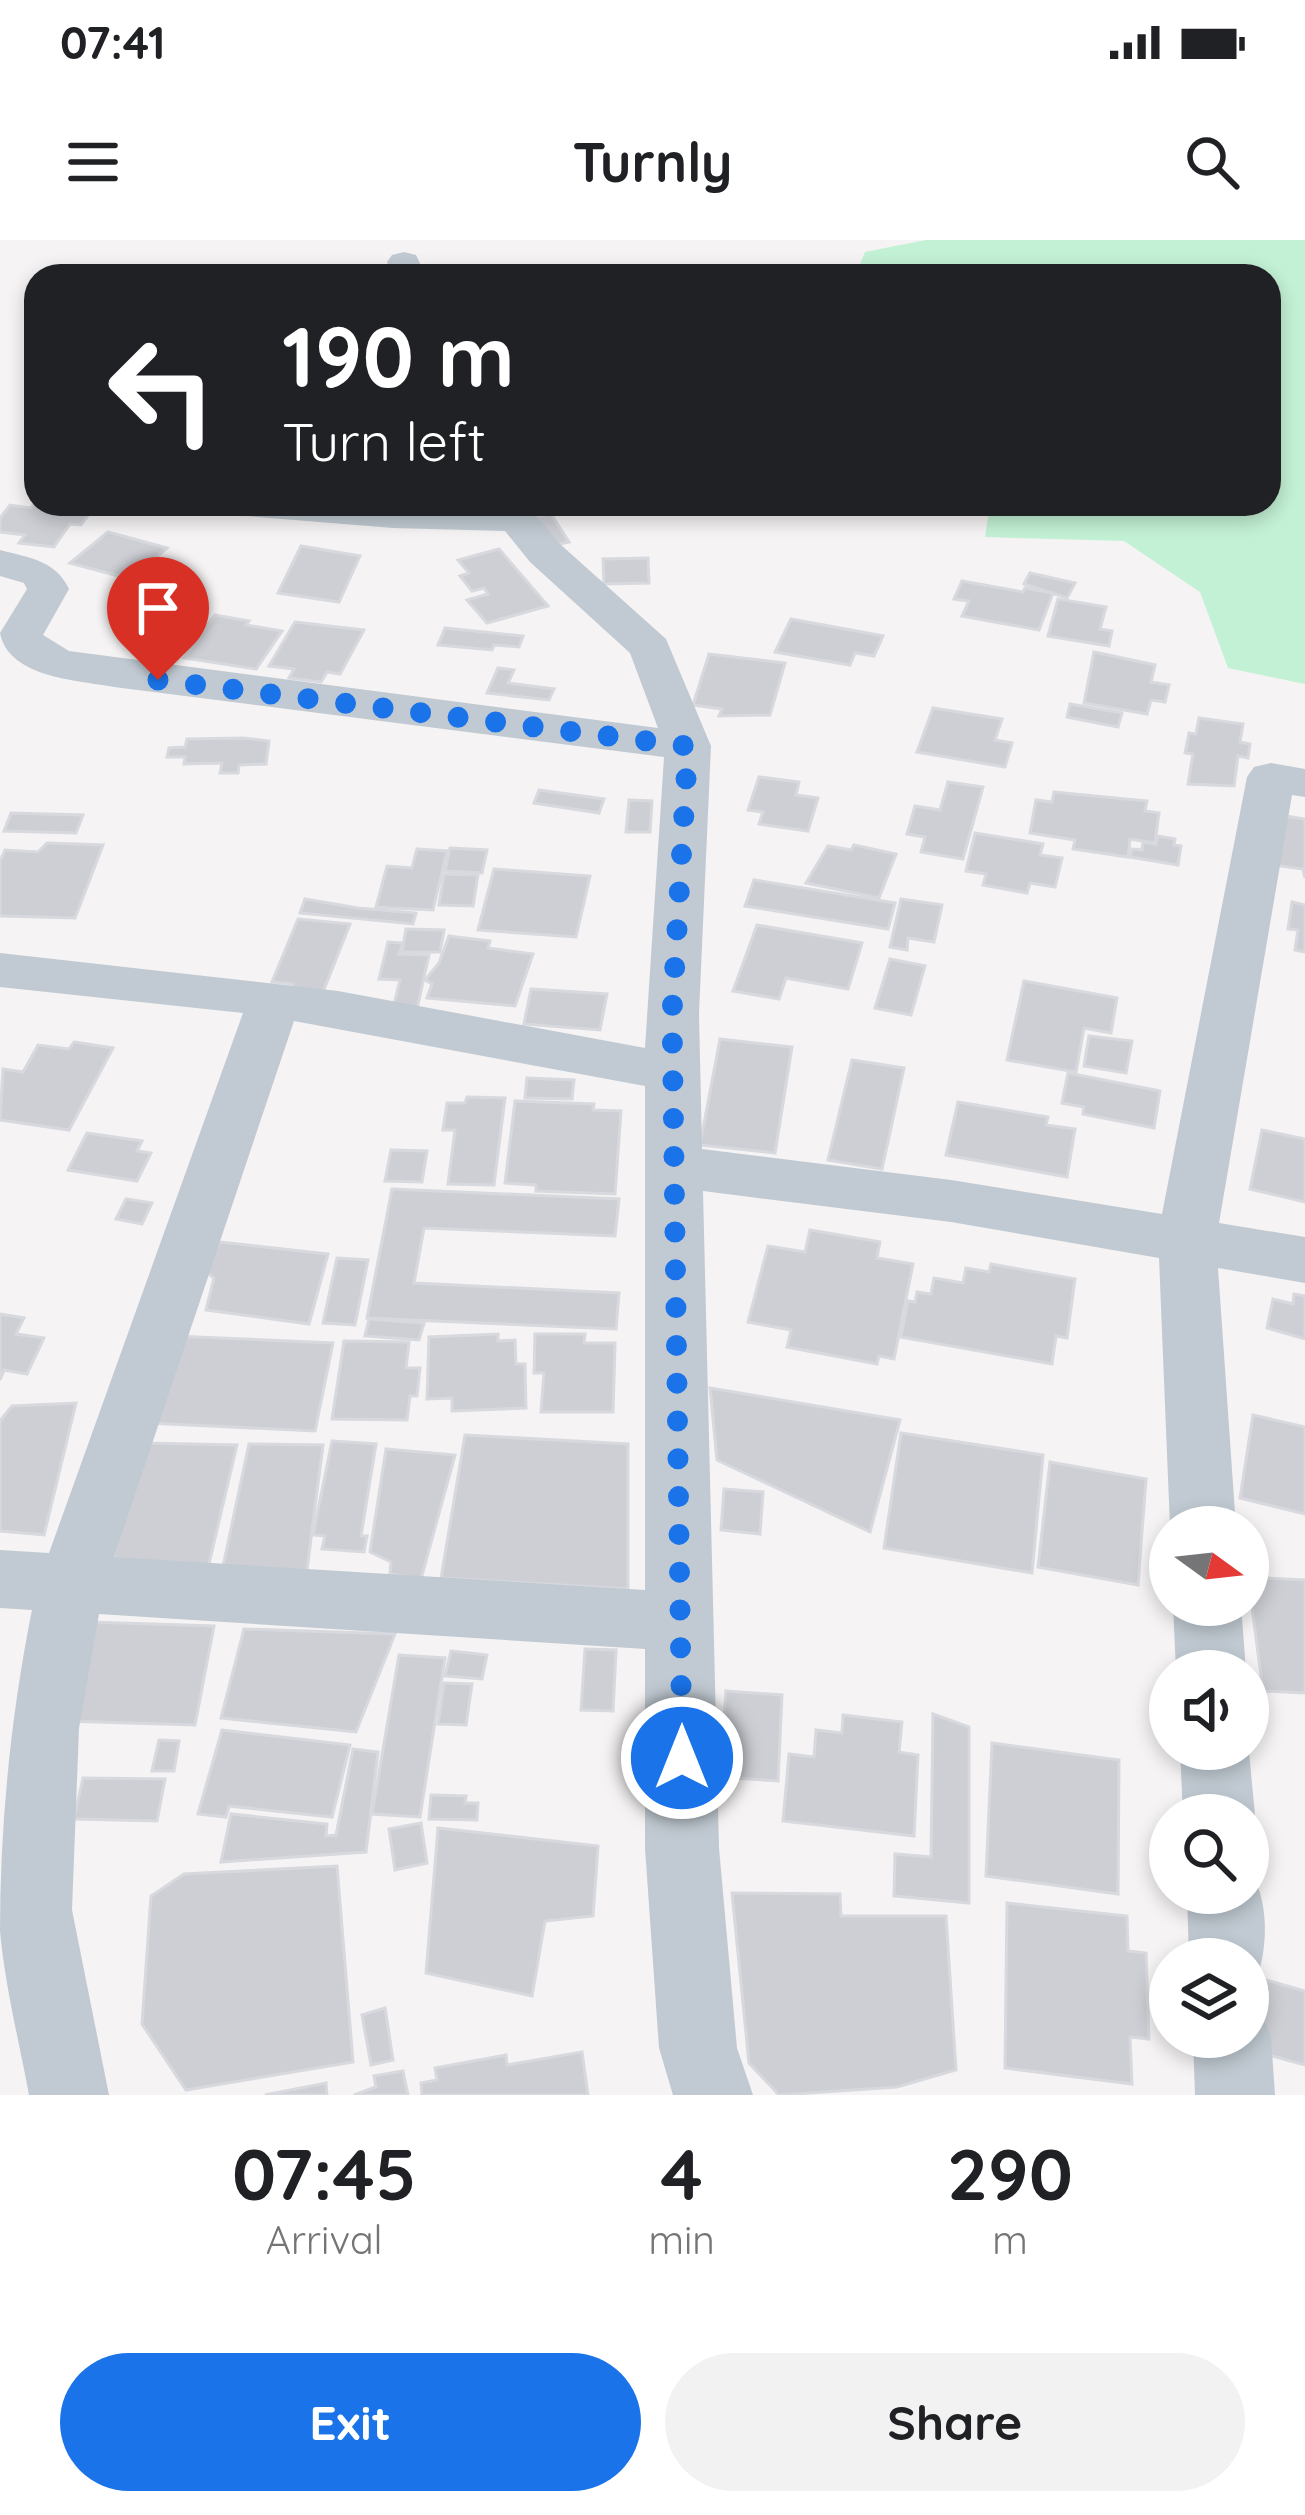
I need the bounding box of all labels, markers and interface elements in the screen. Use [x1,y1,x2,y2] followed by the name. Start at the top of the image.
[60,14,165,70] text: 07:41
[572,128,733,196] text: Turnly
[60,129,126,195] icon: menu
[1179,129,1245,195] icon: search
[282,303,515,408] text: 190 m
[84,312,240,468] icon: left
[282,407,486,475] text: Turn left
[107,557,209,680] pin
[125,575,191,641] icon: arrive
[1149,1506,1269,1626] north arrow
[1149,1506,1269,2058] map controls
[1149,1650,1269,1770] button: sound
[619,1695,745,1821] position arrow
[1149,1794,1269,1914] button: search
[1149,1938,1269,2058] button: layers
[232,2128,416,2218] text: 07:45
[660,2128,703,2218] text: 4
[947,2128,1073,2218] text: 290
[266,2215,383,2264] text: Arrival
[648,2215,715,2264] text: min
[992,2215,1028,2264] text: m
[60,2353,641,2491] button: Exit
[665,2353,1245,2491] button: Share

